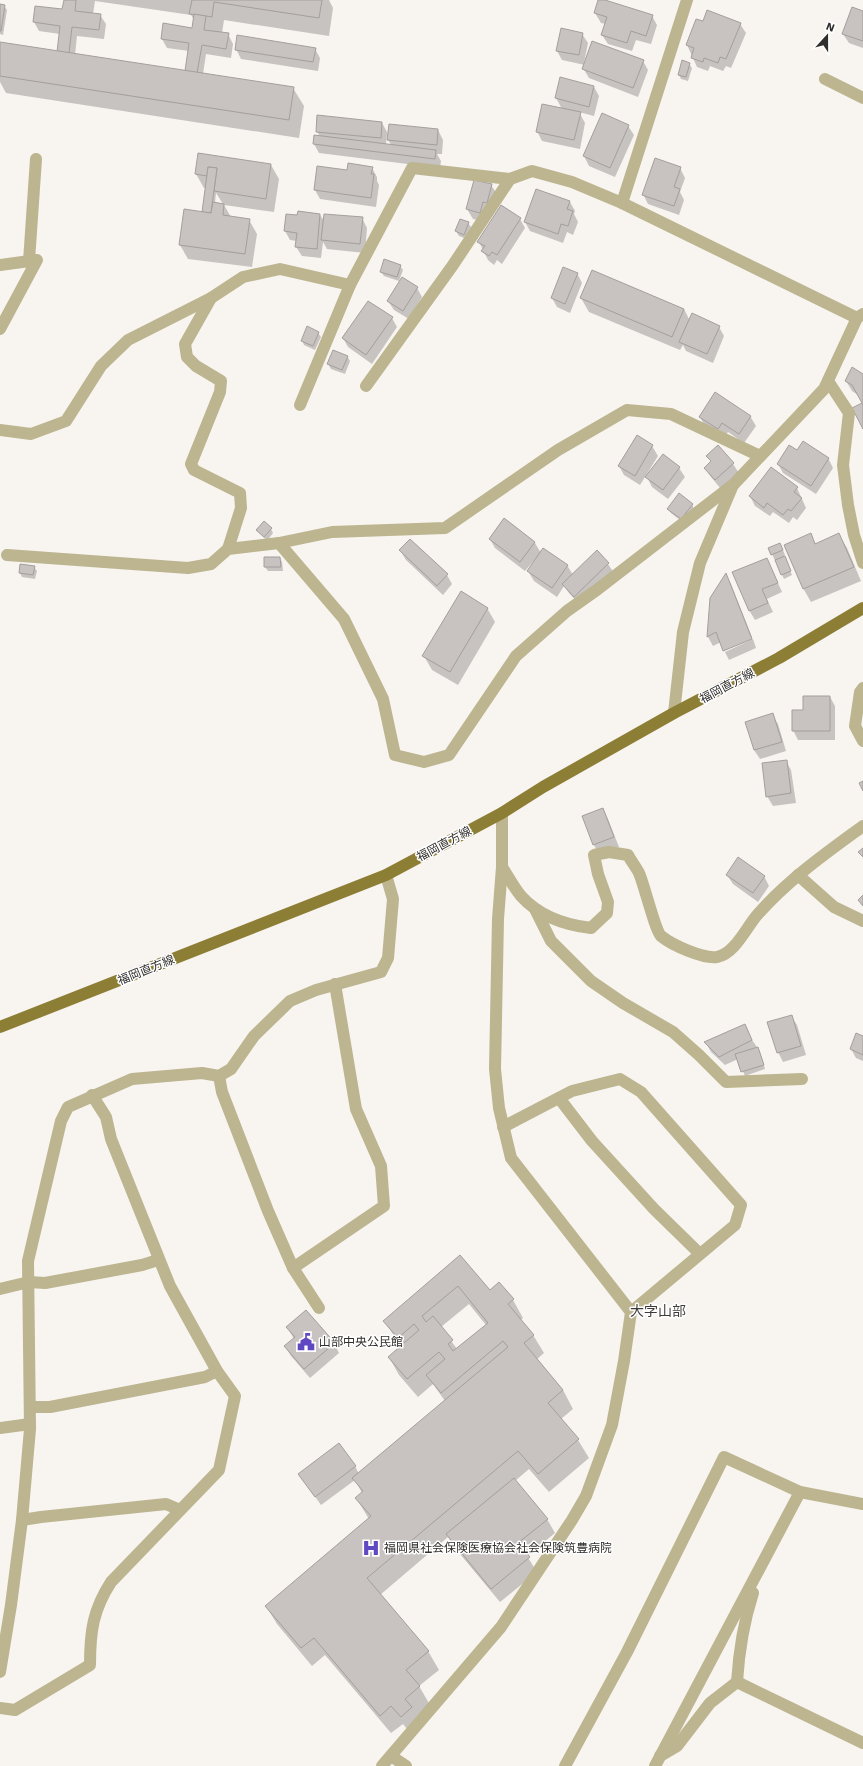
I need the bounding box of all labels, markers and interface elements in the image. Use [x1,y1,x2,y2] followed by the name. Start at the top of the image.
[807,16,847,56] north arrow
[824,20,837,35] text: N
[697,666,757,706] street label: 福岡直方線
[414,824,474,864] street label: 福岡直方線
[116,952,176,988] street label: 福岡直方線
[630,1303,686,1319] district label: 大字山部
[296,1332,316,1352] public building icon: 山部中央公民館
[319,1335,403,1349] place label: 山部中央公民館
[361,1538,381,1558] hospital icon: 福岡県社会保険医療協会社会保険筑豊病院
[384,1541,612,1555] place label: 福岡県社会保険医療協会社会保険筑豊病院

